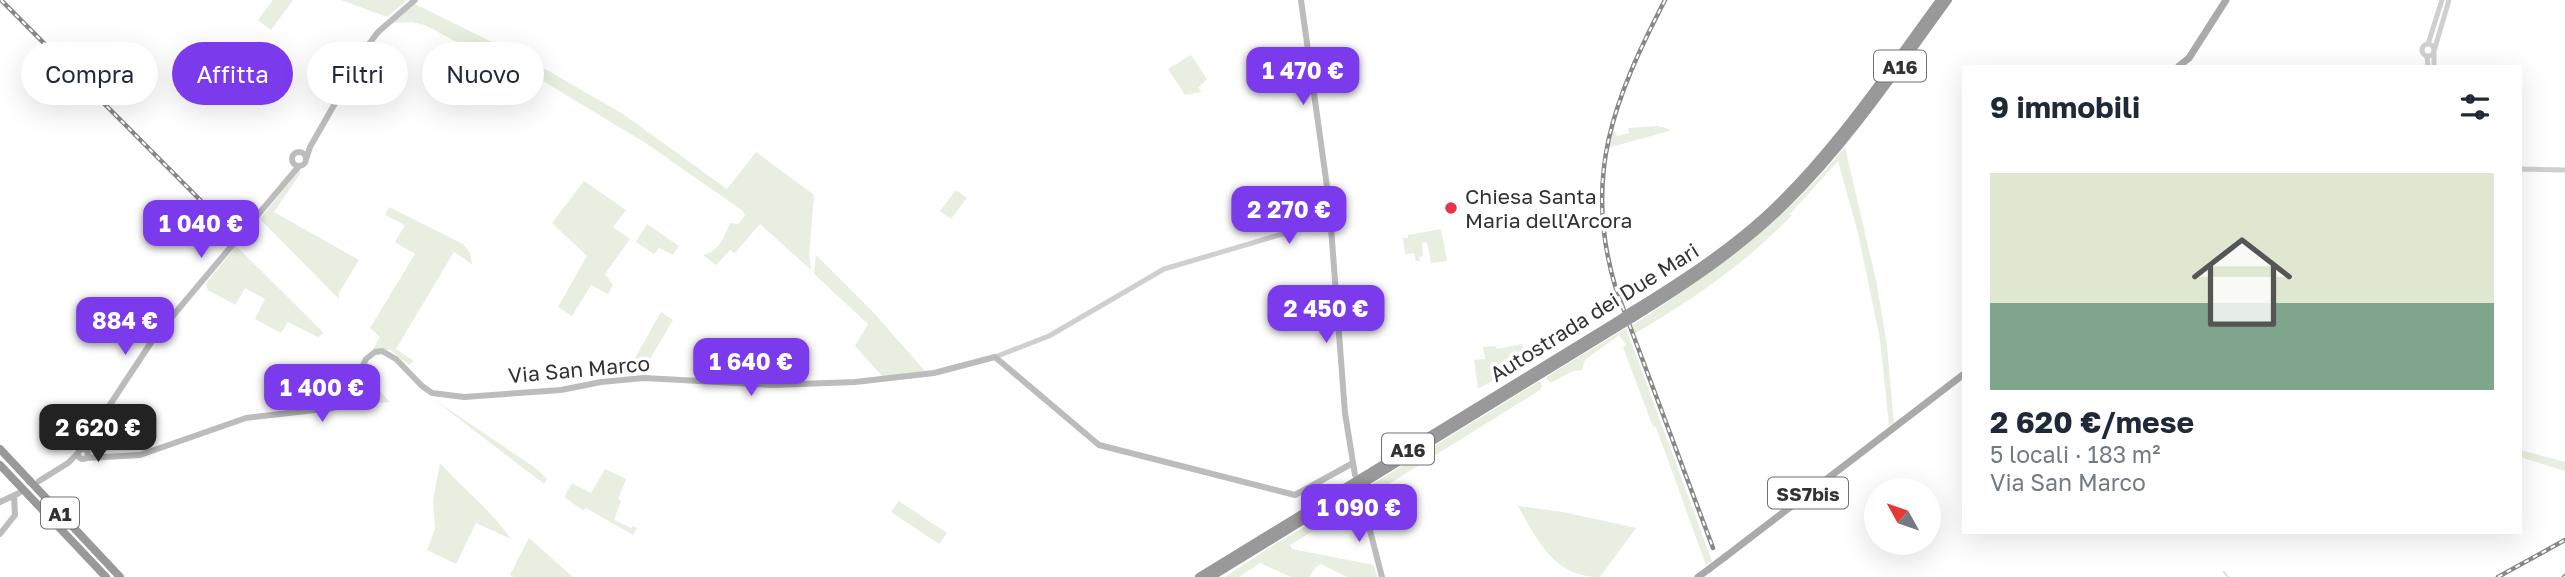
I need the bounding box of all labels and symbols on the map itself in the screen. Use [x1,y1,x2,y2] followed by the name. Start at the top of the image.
[1238,48,1368,107] pin: 1 470 €
[1874,50,1926,82] road number: A16
[1465,183,1632,233] place label: Chiesa Santa Maria dell'Arcora
[1224,187,1354,246] pin: 2 270 €
[1443,200,1459,216] marker: Chiesa Santa Maria dell'Arcora
[136,201,266,260] pin: 1 040 €
[1485,237,1703,387] street label: Autostrada dei Due Mari
[1261,286,1391,345] pin: 2 450 €
[76,298,174,357] pin: 884 €
[686,338,816,398] pin: 1 640 €
[507,350,651,388] street label: Via San Marco
[257,364,387,424] pin: 1 400 €
[33,405,163,464] pin: 2 620 €
[1382,433,1434,464] road number: A16
[1768,478,1848,508] road number: SS7bis
[1864,478,1941,555] north arrow
[1294,484,1424,544] pin: 1 090 €
[41,498,79,528] road number: A1

